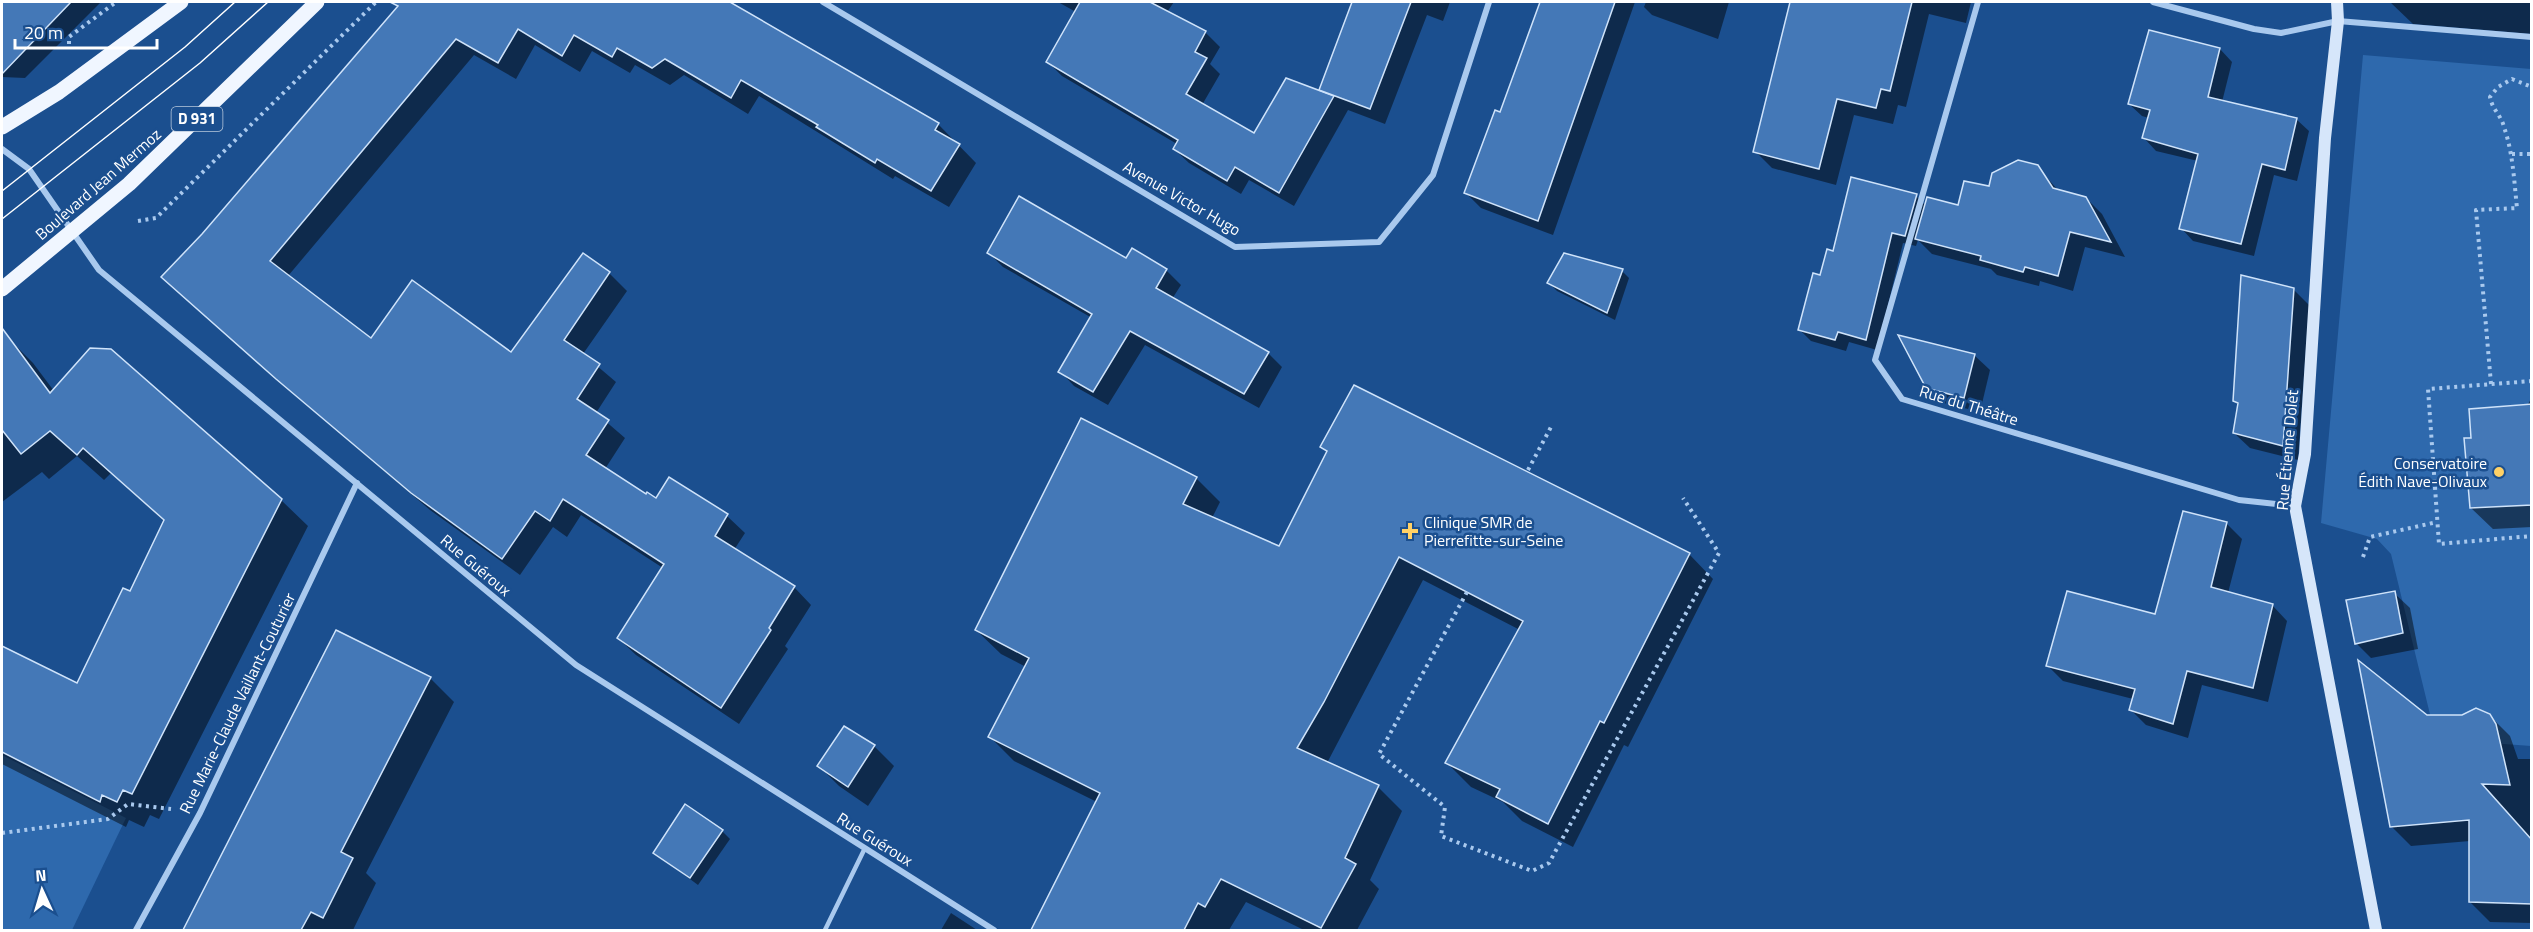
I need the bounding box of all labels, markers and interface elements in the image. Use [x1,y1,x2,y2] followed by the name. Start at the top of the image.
[15,12,158,50] scale bar
[24,19,63,46] text: 20 m
[172,107,222,131] road number: D 931
[30,122,166,246] street label: Boulevard Jean Mermoz
[1119,154,1245,242] street label: Avenue Victor Hugo
[1916,379,2022,431] street label: Rue du Théâtre
[2270,388,2304,511] street label: Rue Étienne Dolet
[2358,451,2487,493] place label: Conservatoire Édith Nave-Olivaux
[2492,465,2506,479] marker: Conservatoire Édith Nave-Olivaux
[1424,510,1563,552] place label: Clinique SMR de Pierrefitte-sur-Seine
[1401,522,1419,540] marker: Clinique SMR de Pierrefitte-sur-Seine
[435,528,517,602] street label: Rue Guéroux
[173,588,301,818] street label: Rue Marie-Claude Vaillant-Couturier
[832,806,918,872] street label: Rue Guéroux
[12,860,72,920] north arrow
[35,863,47,887] text: N

